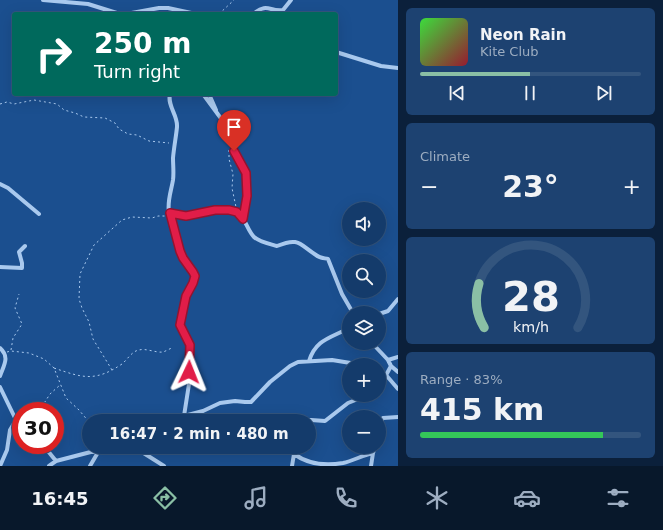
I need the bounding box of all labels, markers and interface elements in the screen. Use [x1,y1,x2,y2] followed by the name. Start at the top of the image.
[480,26,566,44] text: Neon Rain
[94,27,191,60] text: 250 m
[28,28,80,80] icon: right
[480,44,539,59] text: Kite Club
[94,61,180,82] text: Turn right
[446,82,468,104] icon: previous
[519,82,541,104] icon: pause
[593,82,615,104] icon: next
[217,110,251,151] pin
[223,116,245,138] icon: arrive
[420,149,470,164] text: Climate
[502,169,559,204] text: 23°
[420,174,438,199] text: −
[623,174,641,199] text: +
[342,202,386,454] map controls
[342,202,386,246] button: sound
[342,254,386,298] button: search
[502,272,559,321] text: 28
[342,306,386,350] button: layers
[512,319,549,335] text: km/h
[168,351,210,393] position arrow
[342,358,386,402] button: +
[420,372,503,387] text: Range · 83%
[420,392,544,427] text: 415 km
[12,402,64,454] speed limit sign: 30
[342,410,386,454] button: −
[109,425,289,443] text: 16:47 · 2 min · 480 m
[151,484,179,512] icon: directions
[242,484,270,512] icon: music
[332,484,360,512] icon: phone
[423,484,451,512] icon: climate
[513,484,541,512] icon: car
[604,484,632,512] icon: filters
[31,488,89,509] text: 16:45

